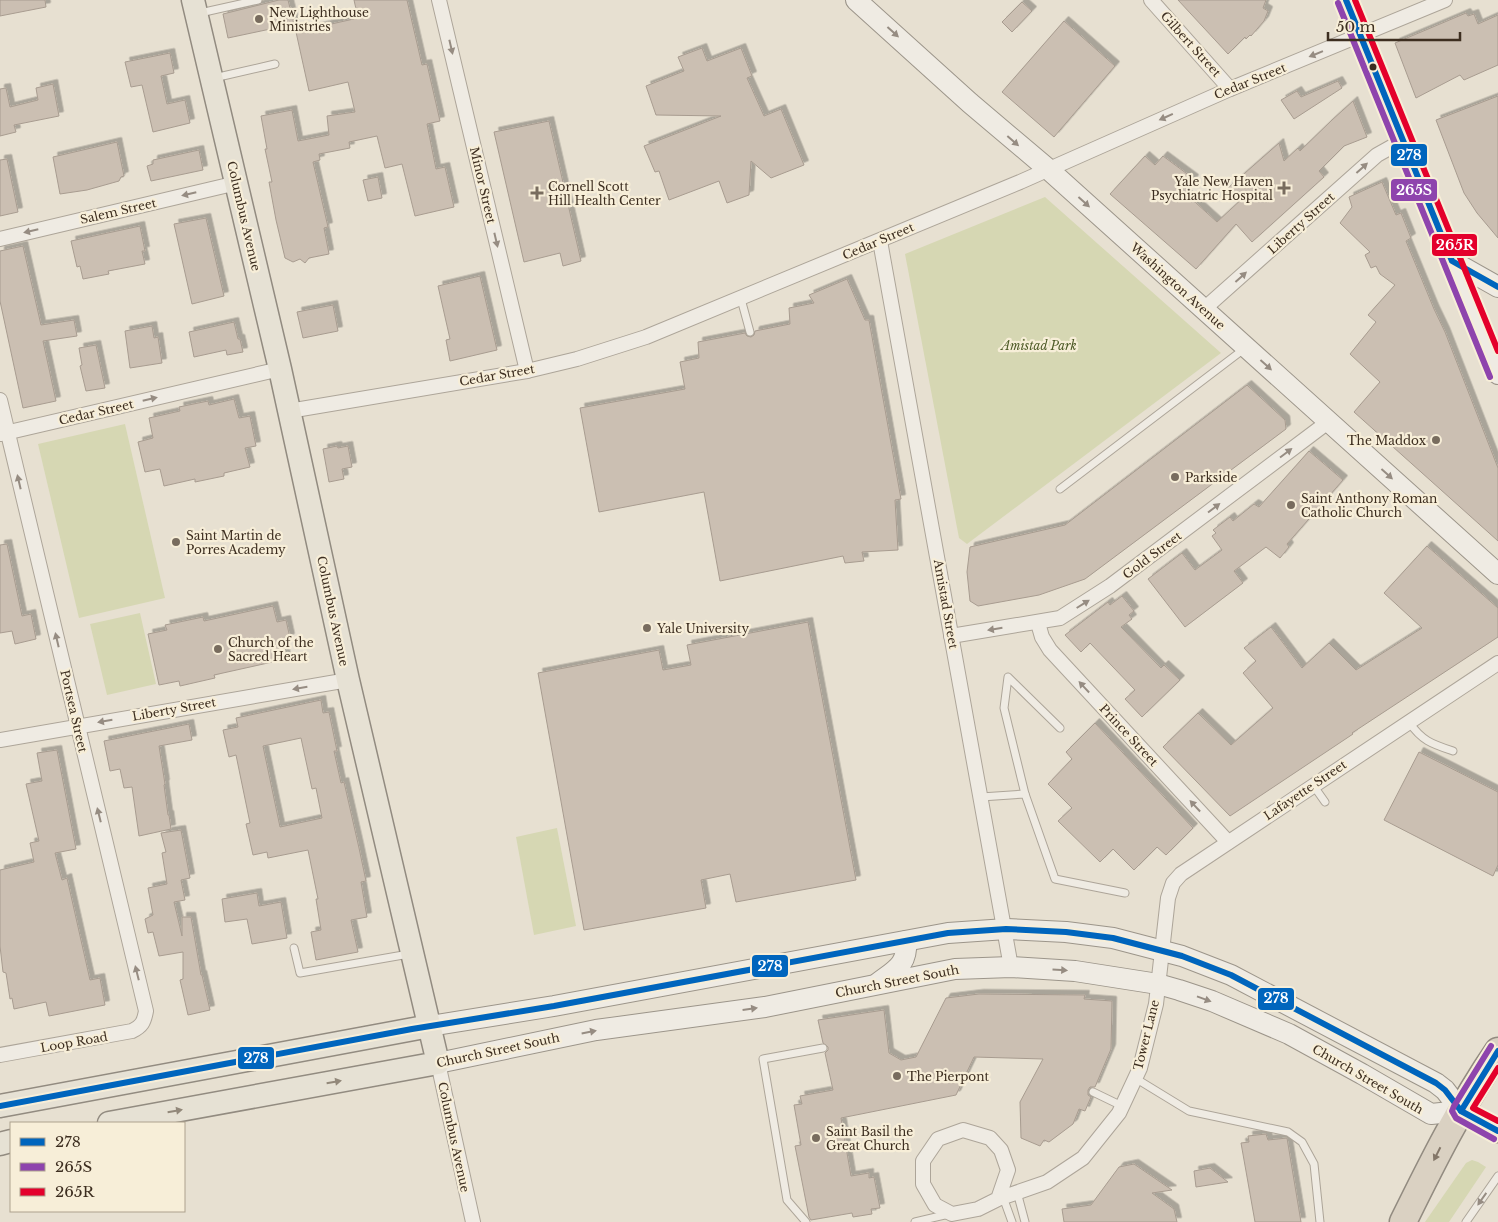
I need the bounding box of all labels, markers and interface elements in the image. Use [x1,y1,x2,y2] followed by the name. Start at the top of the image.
[269,5,369,34] place label: New Lighthouse Ministries
[1158,8,1225,80] street label: Gilbert Street
[1328,10,1460,42] scale bar
[253,13,265,25] marker: New Lighthouse Ministries
[1336,17,1376,36] text: 50 m
[886,27,899,38] one-way arrow
[447,40,455,55] one-way arrow
[1308,50,1323,58] one-way arrow
[1212,60,1289,102] street label: Cedar Street
[1368,62,1378,72] unlabelled marker
[1159,113,1173,121] one-way arrow
[1007,135,1019,147] one-way arrow
[1390,143,1428,167] line badge: 278
[467,145,499,225] street label: Minor Street
[1396,146,1422,164] text: 278
[224,160,264,273] street label: Columbus Avenue
[1355,163,1368,174] one-way arrow
[1151,174,1273,203] place label: Yale New Haven Psychiatric Hospital
[1390,178,1438,202] line badge: 265S
[548,179,661,208] place label: Cornell Scott Hill Health Center
[1277,181,1291,195] marker: Yale New Haven Psychiatric Hospital
[1396,181,1432,199] text: 265S
[530,186,544,200] marker: Cornell Scott Hill Health Center
[1265,189,1338,257] street label: Liberty Street
[182,190,197,198] one-way arrow
[79,195,158,227] street label: Salem Street
[1078,196,1090,208] one-way arrow
[840,219,916,263] street label: Cedar Street
[24,227,39,235] one-way arrow
[492,232,500,247] one-way arrow
[1431,233,1478,257] line badge: 265R
[1436,236,1475,254] text: 265R
[1127,239,1229,333] street label: Washington Avenue
[1234,271,1246,283] one-way arrow
[999,338,1077,353] park label: Amistad Park
[1259,359,1271,371] one-way arrow
[458,361,536,389] street label: Cedar Street
[142,395,157,403] one-way arrow
[57,396,135,428] street label: Cedar Street
[1347,433,1427,448] place label: The Maddox
[1430,434,1442,446] marker: The Maddox
[1279,448,1292,459] one-way arrow
[1380,468,1392,480] one-way arrow
[1185,470,1238,485] place label: Parkside
[1169,471,1181,483] marker: Parkside
[15,475,23,490] one-way arrow
[1301,491,1437,520] place label: Saint Anthony Roman Catholic Church
[1285,499,1297,511] marker: Saint Anthony Roman Catholic Church
[1207,503,1220,514] one-way arrow
[186,528,286,557] place label: Saint Martin de Porres Academy
[1120,528,1185,582] street label: Gold Street
[170,536,182,548] marker: Saint Martin de Porres Academy
[314,555,352,668] street label: Columbus Avenue
[931,557,961,650] street label: Amistad Street
[1076,600,1089,609] one-way arrow
[656,621,749,636] place label: Yale University
[641,622,653,634] marker: Yale University
[986,625,1002,633] one-way arrow
[53,633,61,648] one-way arrow
[228,635,314,664] place label: Church of the Sacred Heart
[212,643,224,655] marker: Church of the Sacred Heart
[57,668,91,754] street label: Portsea Street
[1078,681,1090,693] one-way arrow
[291,684,307,692] one-way arrow
[131,694,217,724] street label: Liberty Street
[1097,701,1162,769] street label: Prince Street
[97,718,113,726] one-way arrow
[1261,757,1350,823] street label: Lafayette Street
[1189,800,1201,812] one-way arrow
[95,808,103,823] one-way arrow
[751,954,789,978] line badge: 278
[757,957,783,975] text: 278
[834,962,960,1000] street label: Church Street South
[133,966,141,981] one-way arrow
[1052,966,1068,974] one-way arrow
[1257,987,1295,1011] line badge: 278
[1263,989,1289,1007] text: 278
[1197,996,1212,1003] one-way arrow
[1130,998,1162,1072] street label: Tower Lane
[742,1005,758,1013] one-way arrow
[581,1027,597,1035] one-way arrow
[39,1029,109,1055] street label: Loop Road
[435,1030,561,1070] street label: Church Street South
[1310,1041,1426,1117] street label: Church Street South
[237,1046,275,1070] line badge: 278
[243,1049,269,1067] text: 278
[907,1069,989,1084] place label: The Pierpont
[891,1070,903,1082] marker: The Pierpont
[327,1077,343,1085] one-way arrow
[435,1081,473,1194] street label: Columbus Avenue
[167,1107,183,1115] one-way arrow
[10,1122,185,1212] legend
[826,1124,913,1153] place label: Saint Basil the Great Church
[55,1132,81,1151] text: 278
[810,1132,822,1144] marker: Saint Basil the Great Church
[1433,1146,1441,1161] one-way arrow
[55,1157,92,1176] text: 265S
[55,1182,95,1201] text: 265R
[1477,1192,1487,1206] one-way arrow

